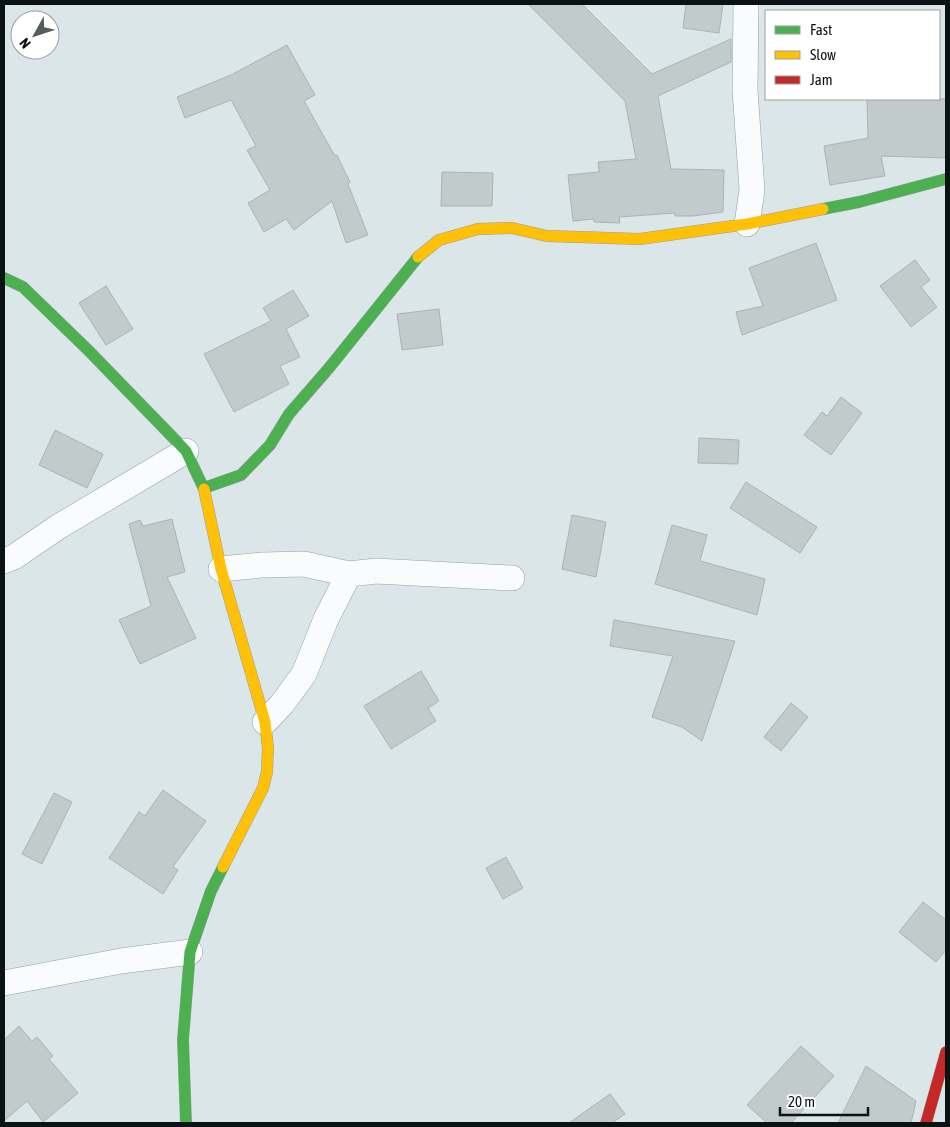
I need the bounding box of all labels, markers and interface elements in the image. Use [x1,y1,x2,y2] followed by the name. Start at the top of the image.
[10,10,60,60] north arrow
[765,10,940,100] legend
[810,21,832,38] text: Fast
[16,35,34,52] text: N
[810,46,836,63] text: Slow
[810,71,833,88] text: Jam
[780,1084,868,1116] scale bar
[788,1093,815,1110] text: 20 m

